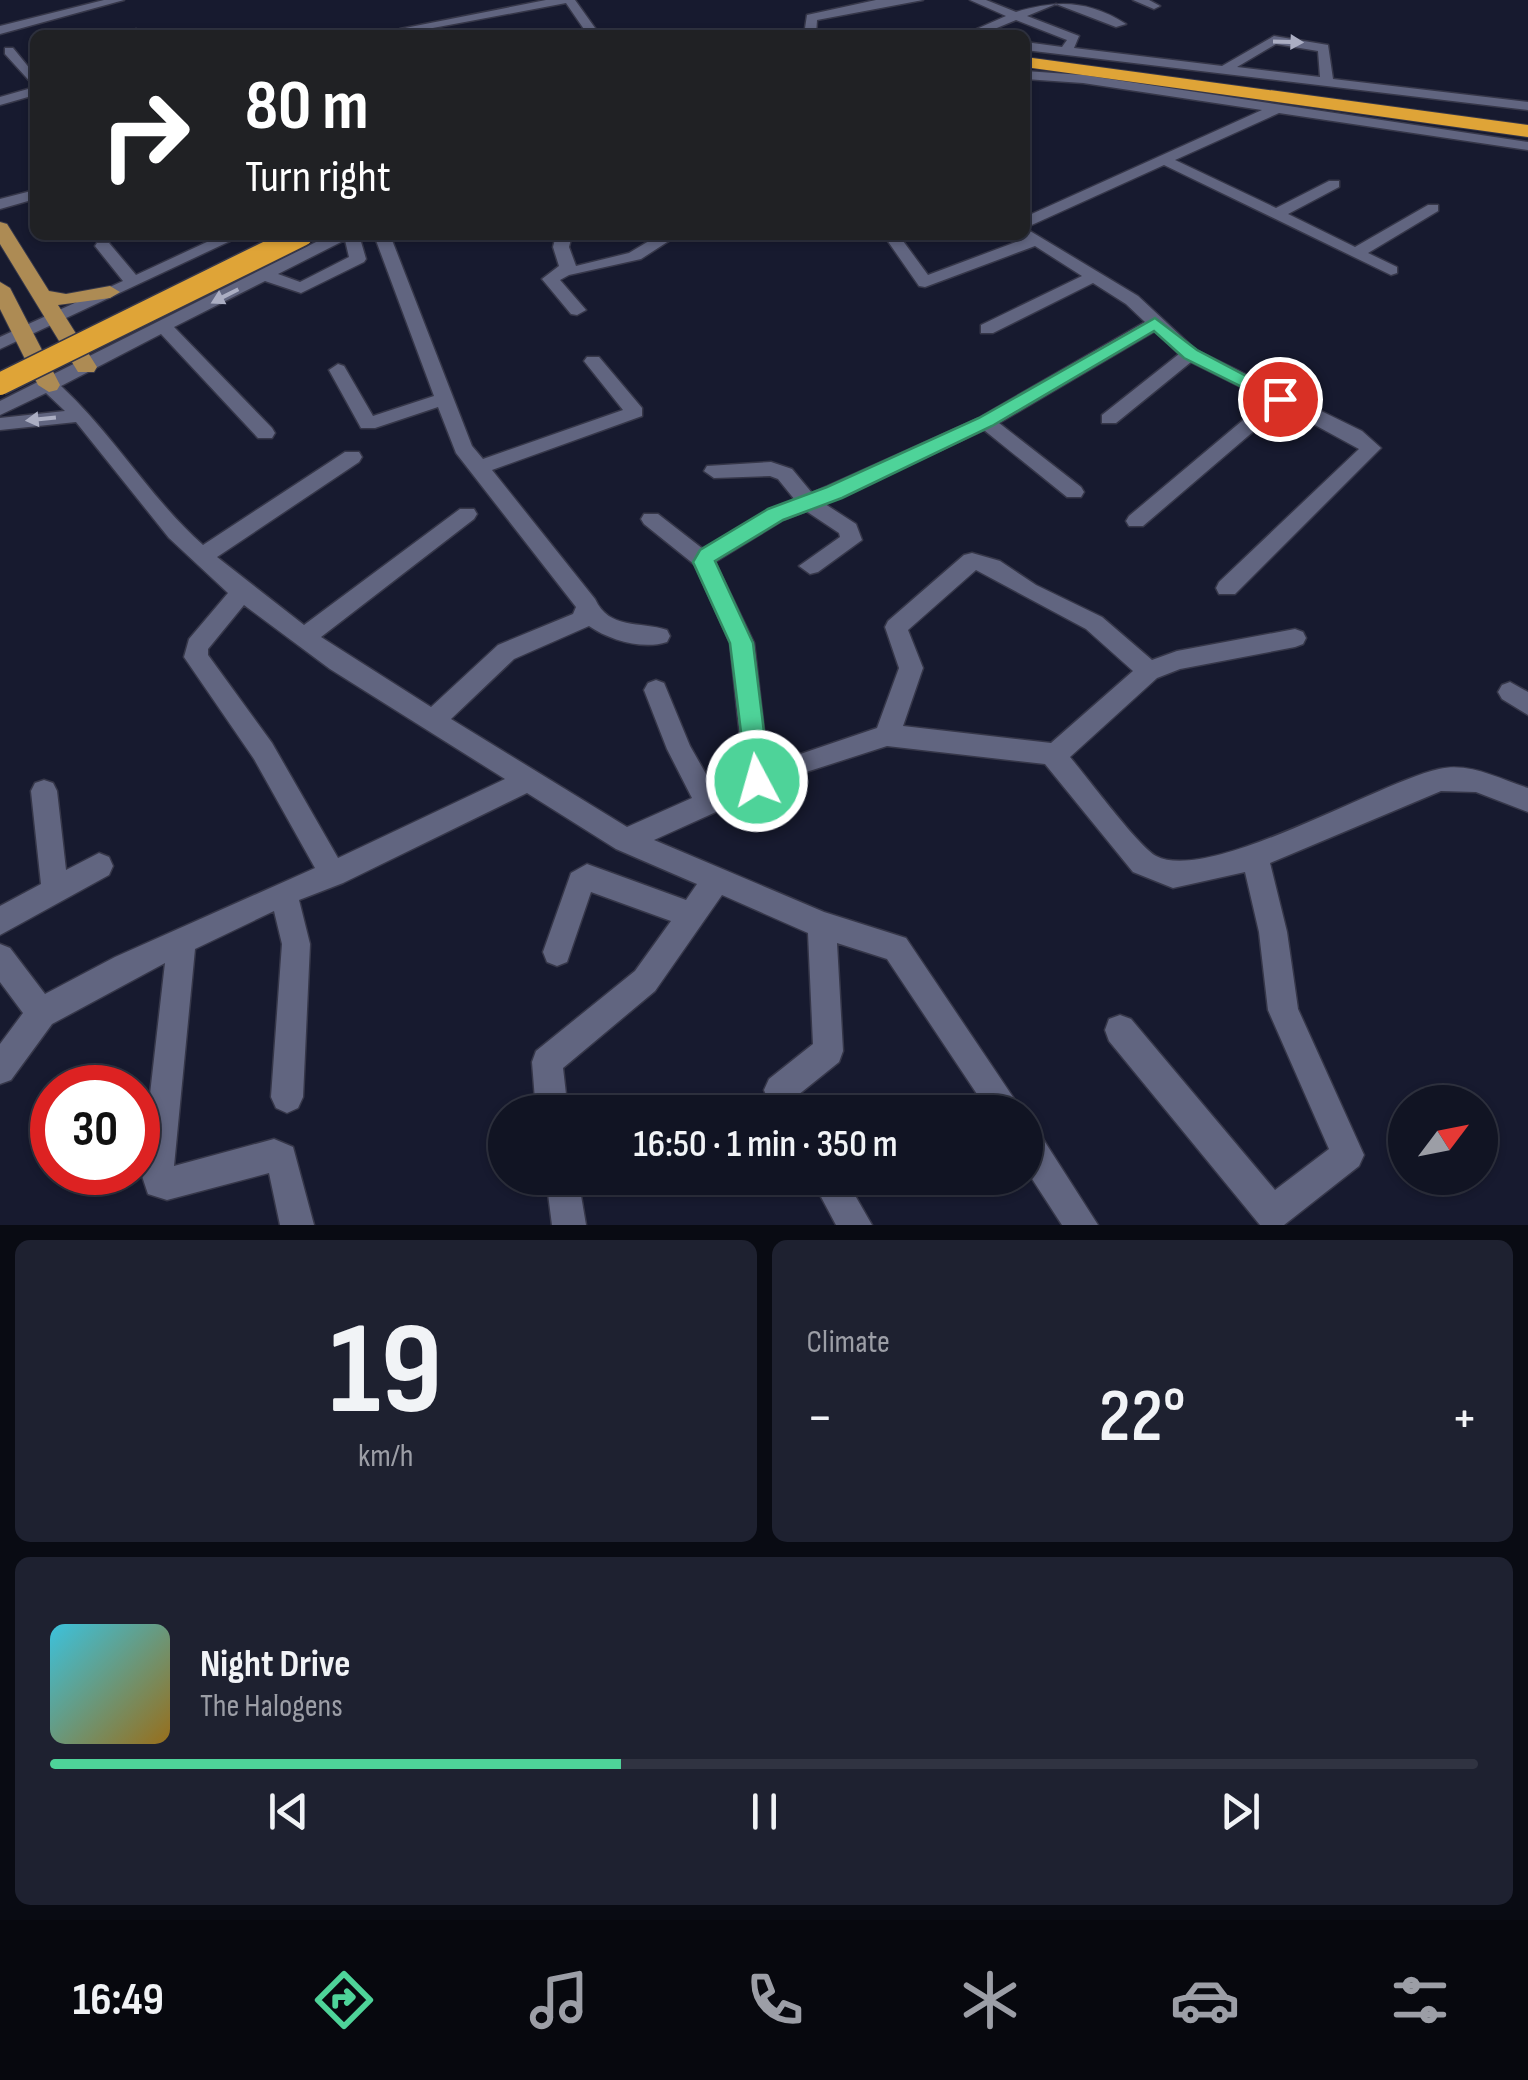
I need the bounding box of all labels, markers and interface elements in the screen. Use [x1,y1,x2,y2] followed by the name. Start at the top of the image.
[1273,35,1304,51] one-way arrow
[245,65,369,149] text: 80 m
[80,70,210,200] icon: right
[245,150,391,205] text: Turn right
[210,287,239,304] one-way arrow
[1238,357,1323,442] pin
[1253,372,1308,427] icon: arrive
[24,411,56,427] one-way arrow
[705,729,809,833] position arrow
[30,1065,160,1195] speed limit sign: 30
[1388,1085,1498,1195] north arrow
[1388,1085,1498,1195] map controls
[633,1122,898,1167] text: 16:50 · 1 min · 350 m
[329,1294,442,1450] text: 19
[807,1323,890,1362] text: Climate
[1099,1372,1186,1463] text: 22°
[807,1385,833,1452] text: −
[1451,1385,1478,1452] text: +
[358,1437,413,1476] text: km/h
[200,1642,351,1687] text: Night Drive
[200,1687,343,1726] text: The Halogens
[261,1784,316,1839] icon: previous
[737,1784,792,1839] icon: pause
[1213,1784,1268,1839] icon: next
[309,1965,379,2035] icon: directions
[524,1965,594,2035] icon: music
[740,1965,810,2035] icon: phone
[955,1965,1025,2035] icon: climate
[1170,1965,1240,2035] icon: car
[1385,1965,1455,2035] icon: filters
[73,1973,164,2028] text: 16:49

